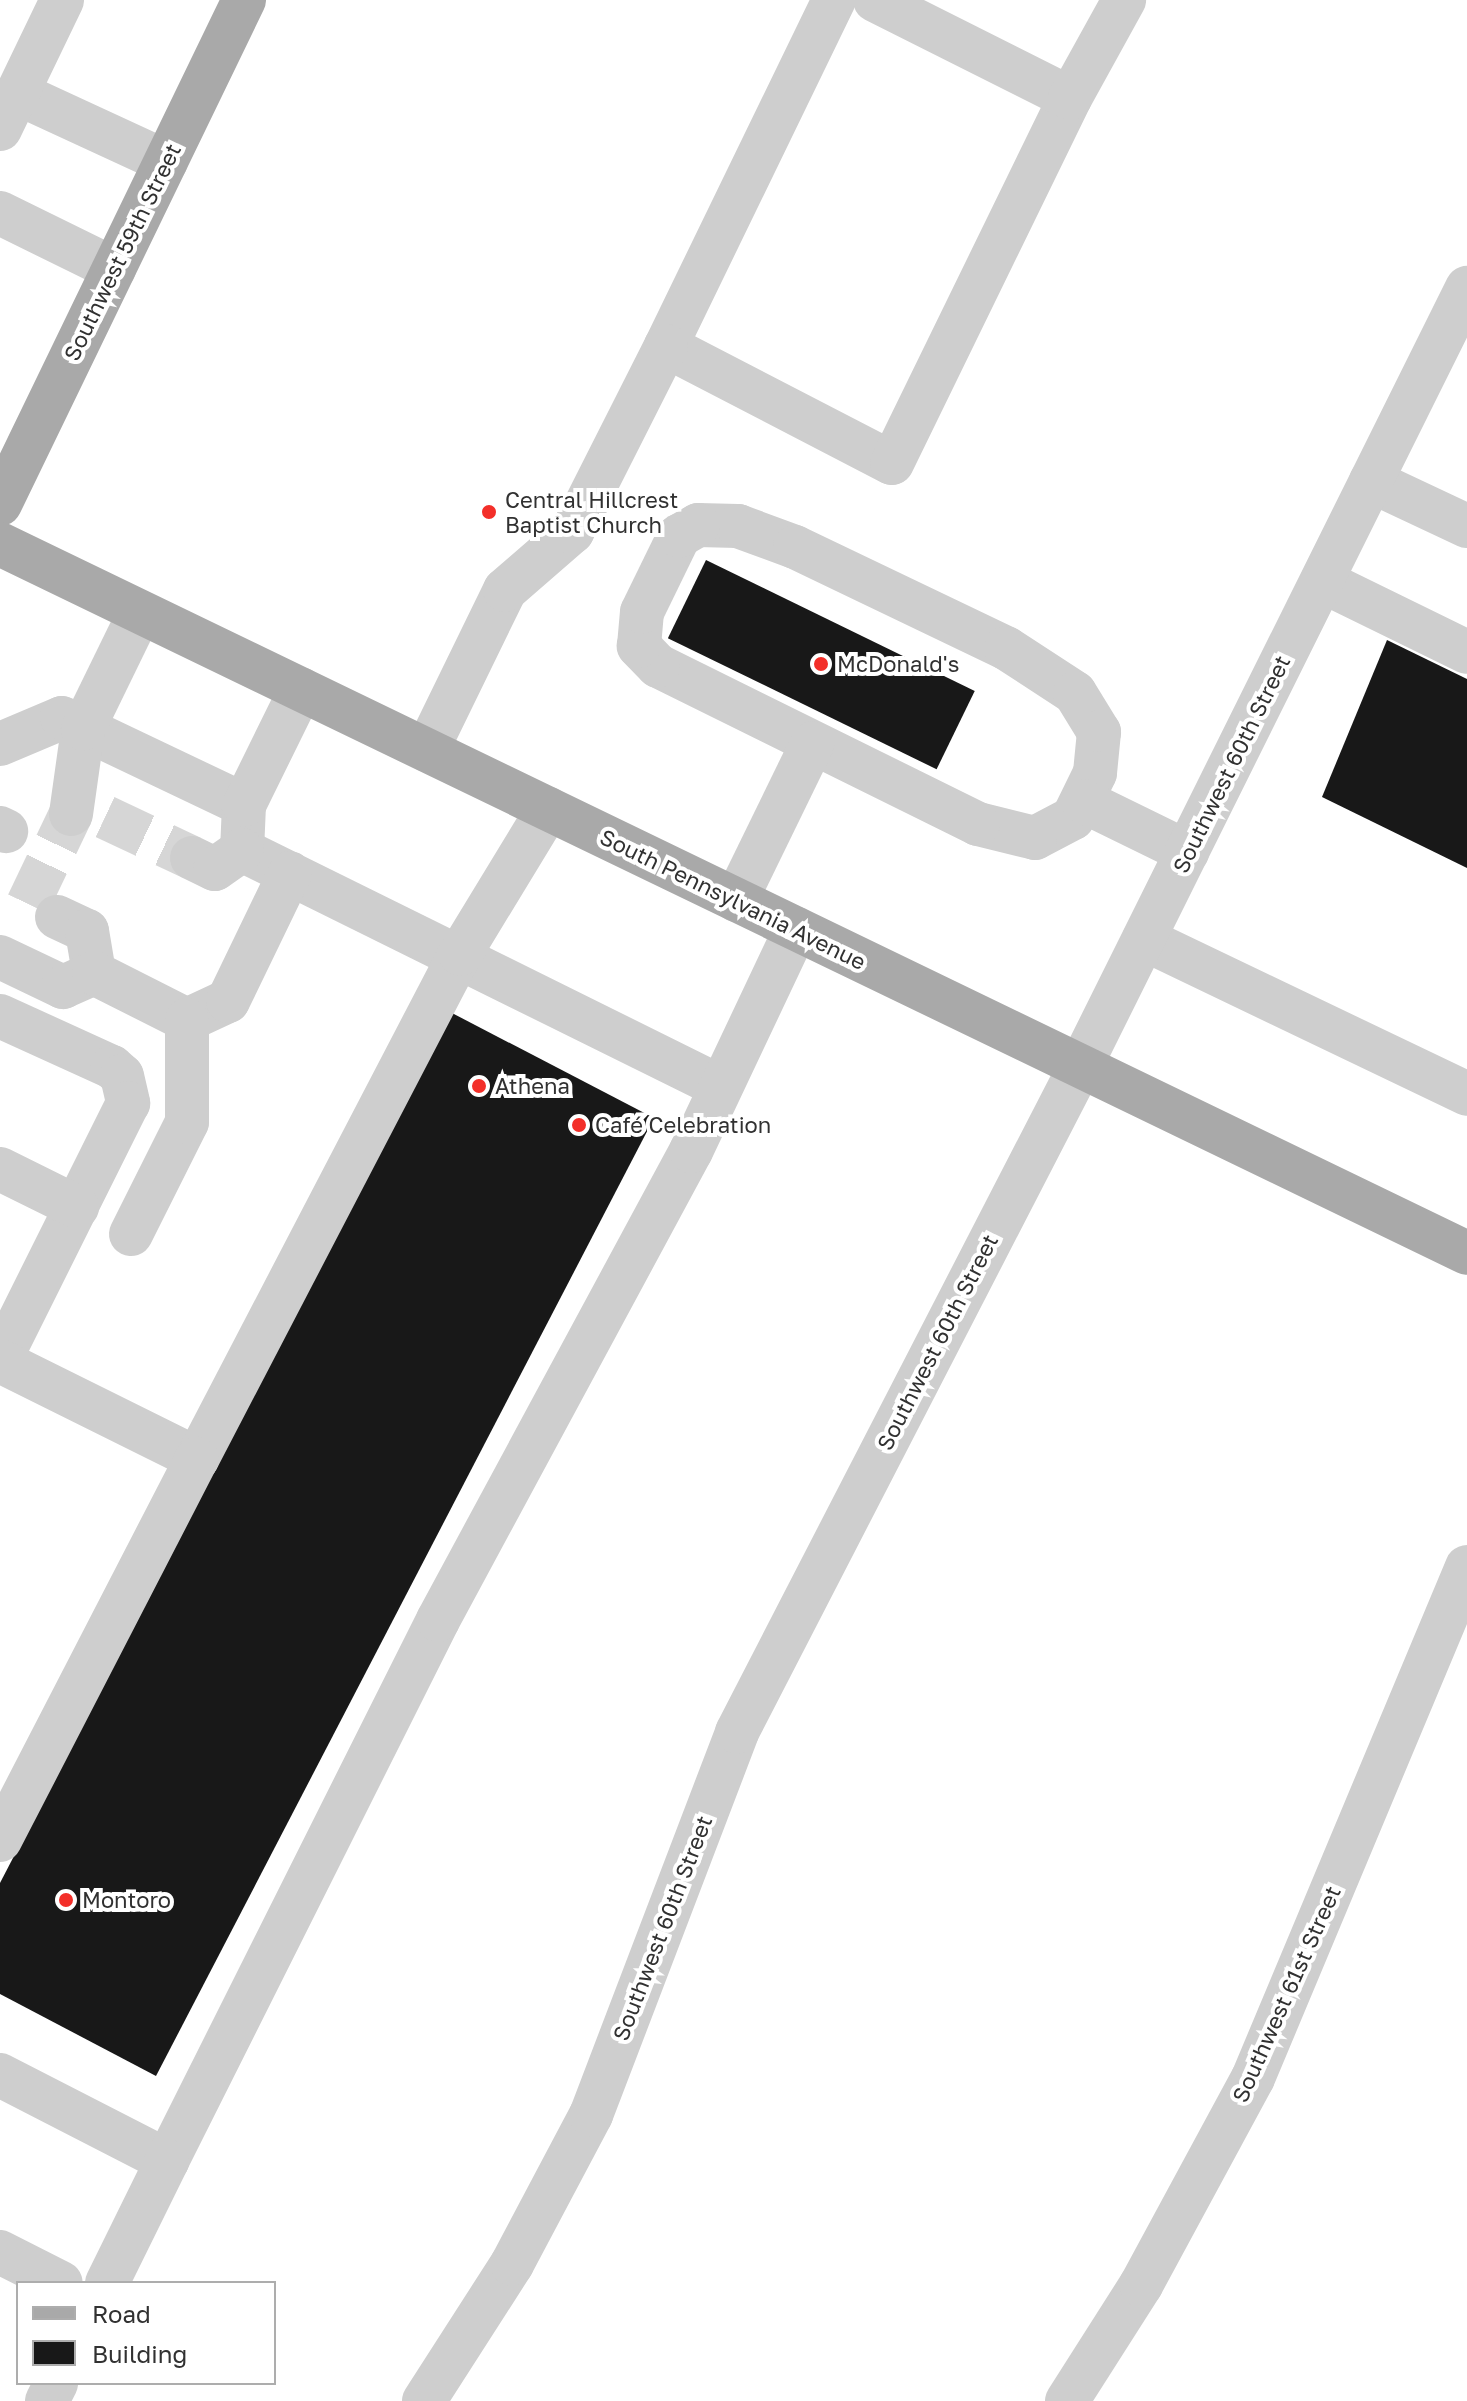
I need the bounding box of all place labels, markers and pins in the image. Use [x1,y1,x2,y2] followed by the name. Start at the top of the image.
[505,486,678,538] place label: Central Hillcrest Baptist Church
[480,503,498,521] marker: Central Hillcrest Baptist Church
[837,651,959,677] place label: McDonald's
[812,655,830,673] marker: McDonald's
[495,1073,570,1099] place label: Athena
[470,1077,488,1095] marker: Athena
[595,1112,771,1138] place label: Café Celebration
[570,1116,588,1134] marker: Café Celebration
[82,1887,171,1913] place label: Montoro
[57,1891,75,1909] marker: Montoro

